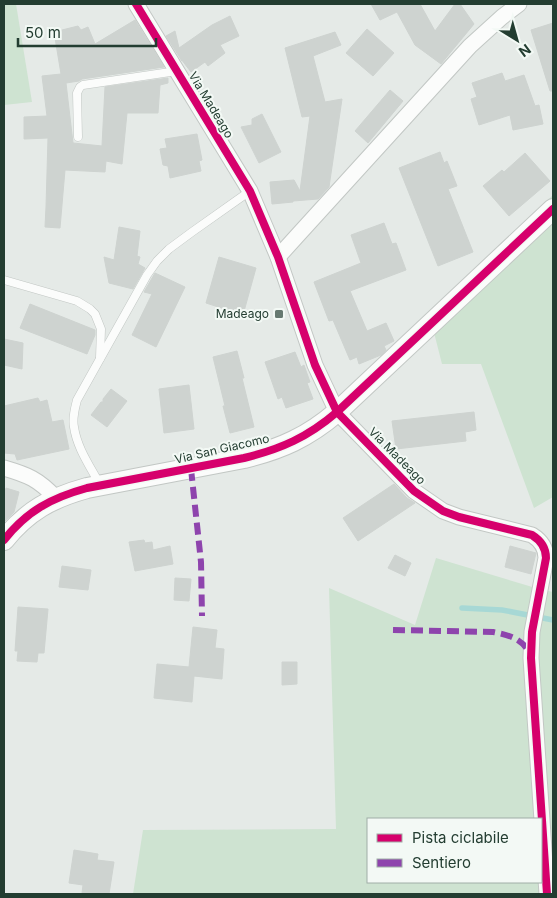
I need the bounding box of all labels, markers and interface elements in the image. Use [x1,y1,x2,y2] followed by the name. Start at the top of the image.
[18,15,155,47] scale bar
[492,15,542,65] north arrow
[25,23,61,42] text: 50 m
[516,41,535,61] text: N
[186,69,237,141] street label: Via Madeago
[216,306,269,321] place label: Madeago
[273,308,285,320] marker: Madeago
[366,424,429,487] street label: Via Madeago
[173,430,271,467] street label: Via San Giacomo
[367,818,542,883] legend
[412,828,509,847] text: Pista ciclabile
[412,853,471,872] text: Sentiero

